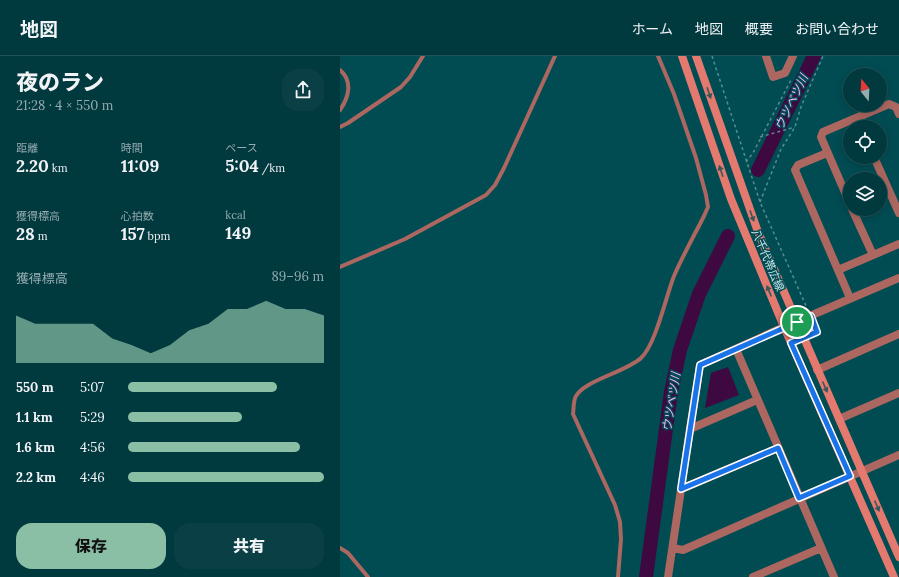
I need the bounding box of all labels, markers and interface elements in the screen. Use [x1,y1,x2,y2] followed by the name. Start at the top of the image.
[20,17,58,41] text: 地図
[631,20,673,38] text: ホーム
[695,20,723,38] text: 地図
[745,20,773,38] text: 概要
[795,20,879,38] text: お問い合わせ
[16,68,104,96] text: 夜のラン
[843,68,887,112] north arrow
[843,68,887,216] map controls
[282,69,324,111] button: share
[771,70,812,132] water label: ウツベツ川
[706,87,712,99] one-way arrow
[16,97,113,114] text: 21:28 · 4 × 550 m
[843,120,887,164] button: locate
[16,141,38,155] text: 距離
[121,141,143,155] text: 時間
[225,141,258,155] text: ペース
[16,155,49,177] text: 2.20
[121,155,159,177] text: 11:09
[225,155,259,177] text: 5:04
[49,161,68,175] text: km
[259,161,285,175] text: /km
[718,164,724,176] one-way arrow
[843,172,887,216] button: layers
[225,208,246,222] text: kcal
[16,209,60,223] text: 獲得標高
[121,209,154,223] text: 心拍数
[749,210,755,222] one-way arrow
[225,222,251,244] text: 149
[16,223,35,245] text: 28
[121,223,145,245] text: 157
[749,227,787,293] street label: 八千代帯広線
[35,229,48,243] text: m
[145,229,170,243] text: bpm
[272,268,324,285] text: 89–96 m
[16,270,68,287] text: 獲得標高
[766,285,772,297] one-way arrow
[780,305,814,339] pin
[786,311,808,333] icon: arrive
[659,369,683,433] water label: ウツベツ川
[16,379,54,396] text: 550 m
[80,379,104,396] text: 5:07
[822,381,828,393] one-way arrow
[16,409,53,426] text: 1.1 km
[80,409,105,426] text: 5:29
[16,439,55,456] text: 1.6 km
[80,439,105,456] text: 4:56
[16,469,56,486] text: 2.2 km
[80,469,105,486] text: 4:46
[874,500,880,511] one-way arrow
[16,523,166,569] button: 保存
[174,523,324,569] button: 共有

